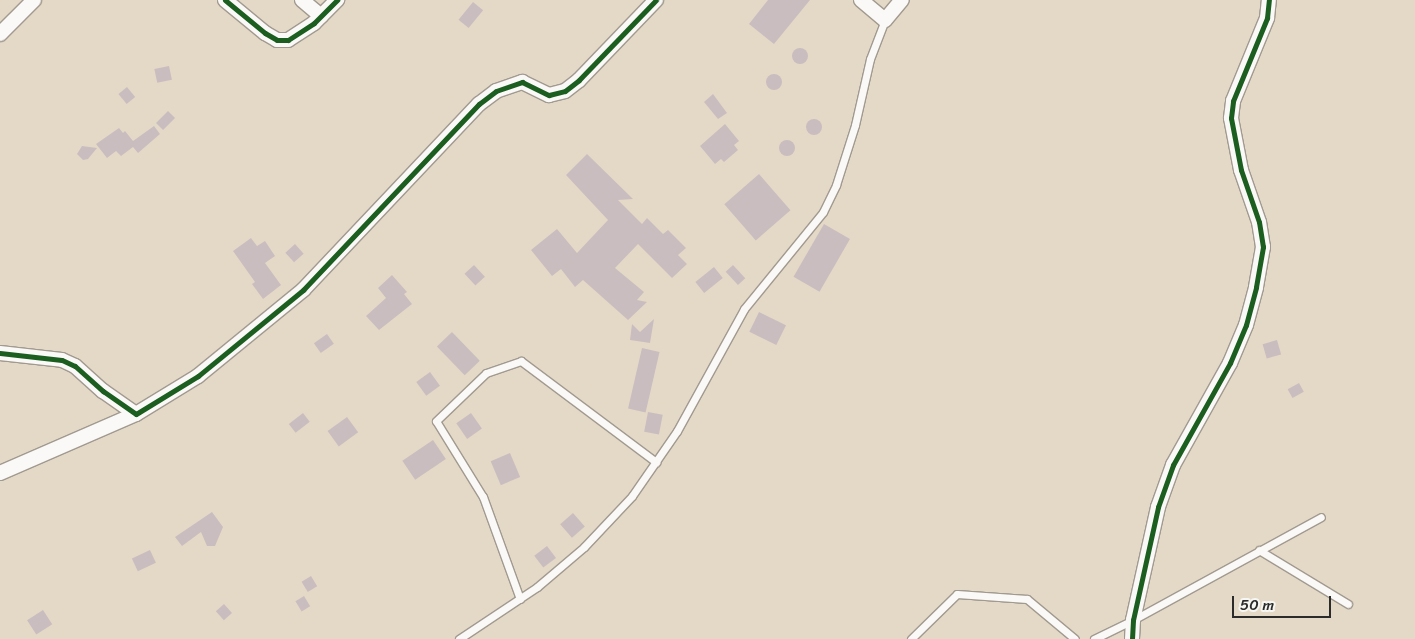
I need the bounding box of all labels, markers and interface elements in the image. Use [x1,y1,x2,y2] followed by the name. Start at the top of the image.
[1235,586,1334,618] scale bar
[1240,592,1274,618] text: 50 m

